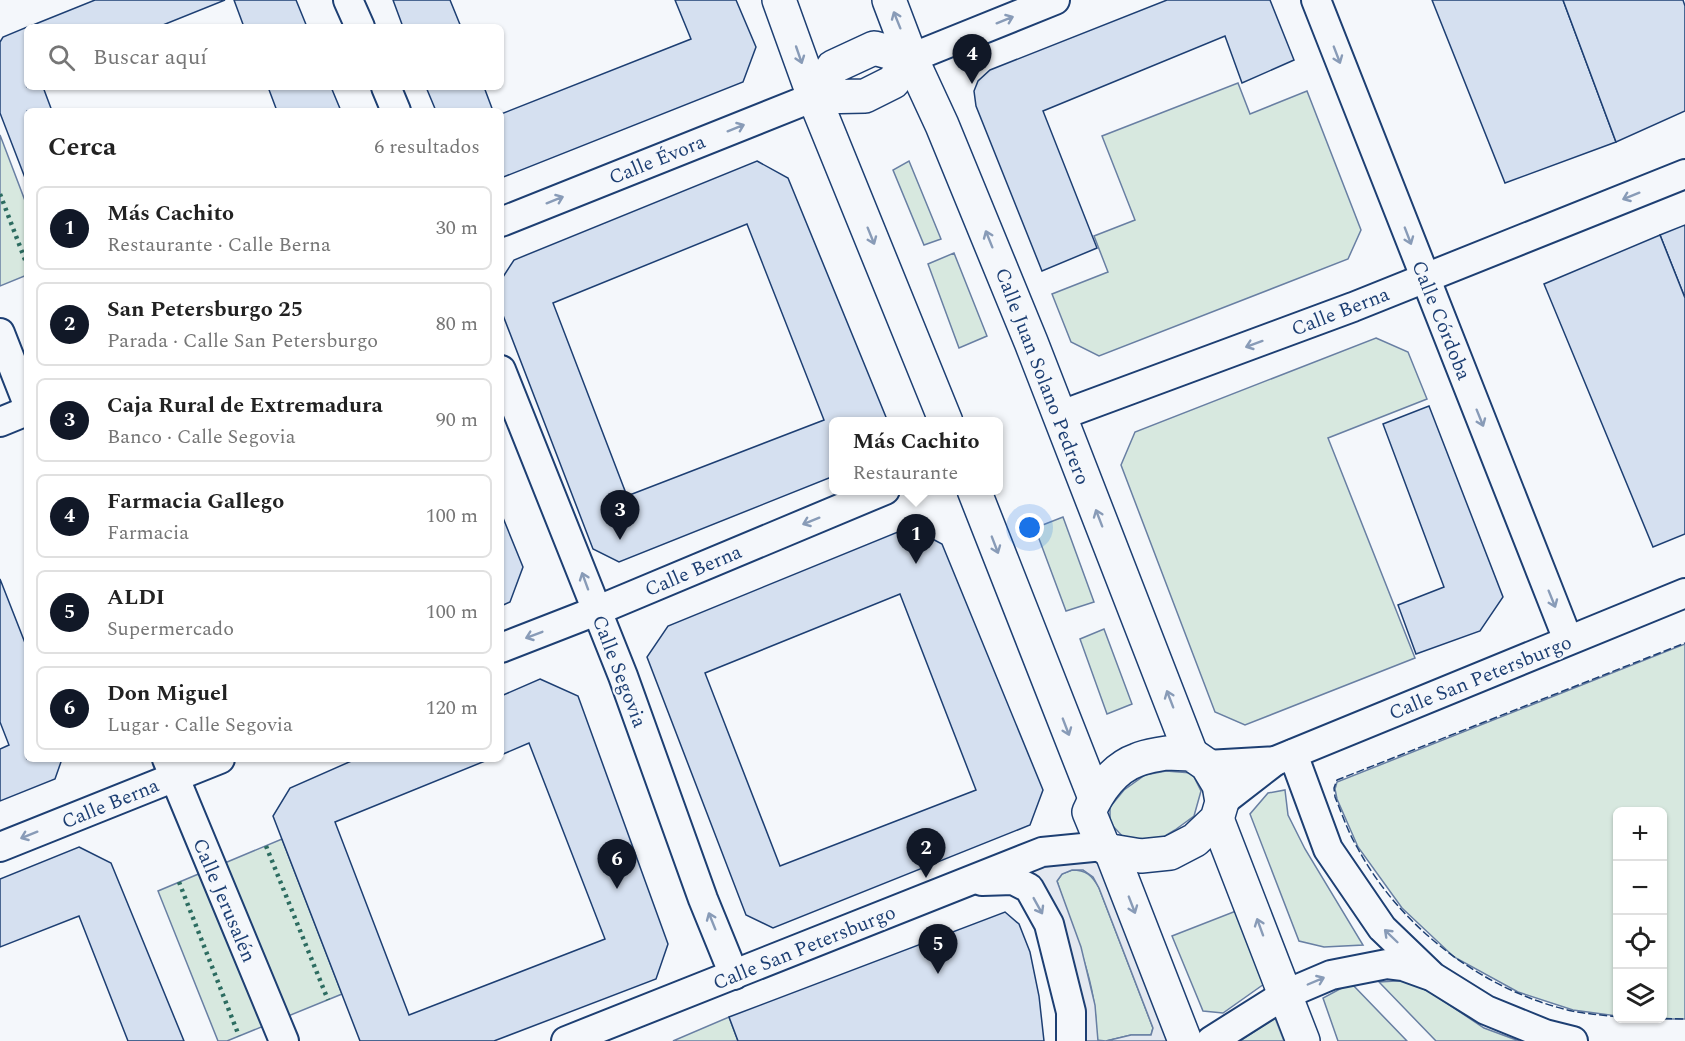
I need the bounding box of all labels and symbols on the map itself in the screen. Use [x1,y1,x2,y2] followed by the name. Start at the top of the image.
[890,12,901,30] one-way arrow
[995,14,1013,25] one-way arrow
[952,34,992,84] pin: 4
[795,45,806,64] one-way arrow
[1333,45,1344,63] one-way arrow
[727,122,745,133] one-way arrow
[604,127,710,193] street label: Calle Évora
[1622,191,1640,202] one-way arrow
[545,194,564,205] one-way arrow
[866,226,877,245] one-way arrow
[1404,226,1415,245] one-way arrow
[983,230,994,248] one-way arrow
[1403,256,1479,385] street label: Calle Córdoba
[987,263,1097,489] street label: Calle Juan Solano Pedrero
[1287,279,1394,344] street label: Calle Berna
[1245,339,1264,350] one-way arrow
[1475,408,1486,426] one-way arrow
[600,490,640,540] pin: 3
[1092,509,1103,528] one-way arrow
[1015,513,1044,542] your location
[896,514,936,564] pin: 1
[803,516,821,527] one-way arrow
[990,535,1001,554] one-way arrow
[640,537,747,605] street label: Calle Berna
[579,572,590,591] one-way arrow
[1547,589,1558,608] one-way arrow
[584,611,654,732] street label: Calle Segovia
[1384,627,1576,728] street label: Calle San Petersburgo
[525,630,544,641] one-way arrow
[1164,691,1175,709] one-way arrow
[1061,717,1072,736] one-way arrow
[57,771,164,837] street label: Calle Berna
[906,828,946,878] pin: 2
[20,830,39,841] one-way arrow
[184,834,264,967] street label: Calle Jerusalén
[598,840,636,889] pin: 6
[1127,895,1138,914] one-way arrow
[708,897,900,998] street label: Calle San Petersburgo
[1033,897,1045,914] one-way arrow
[706,912,717,930] one-way arrow
[1253,919,1264,937] one-way arrow
[918,924,958,974] pin: 5
[1383,929,1398,944] one-way arrow
[1307,975,1325,986] one-way arrow

